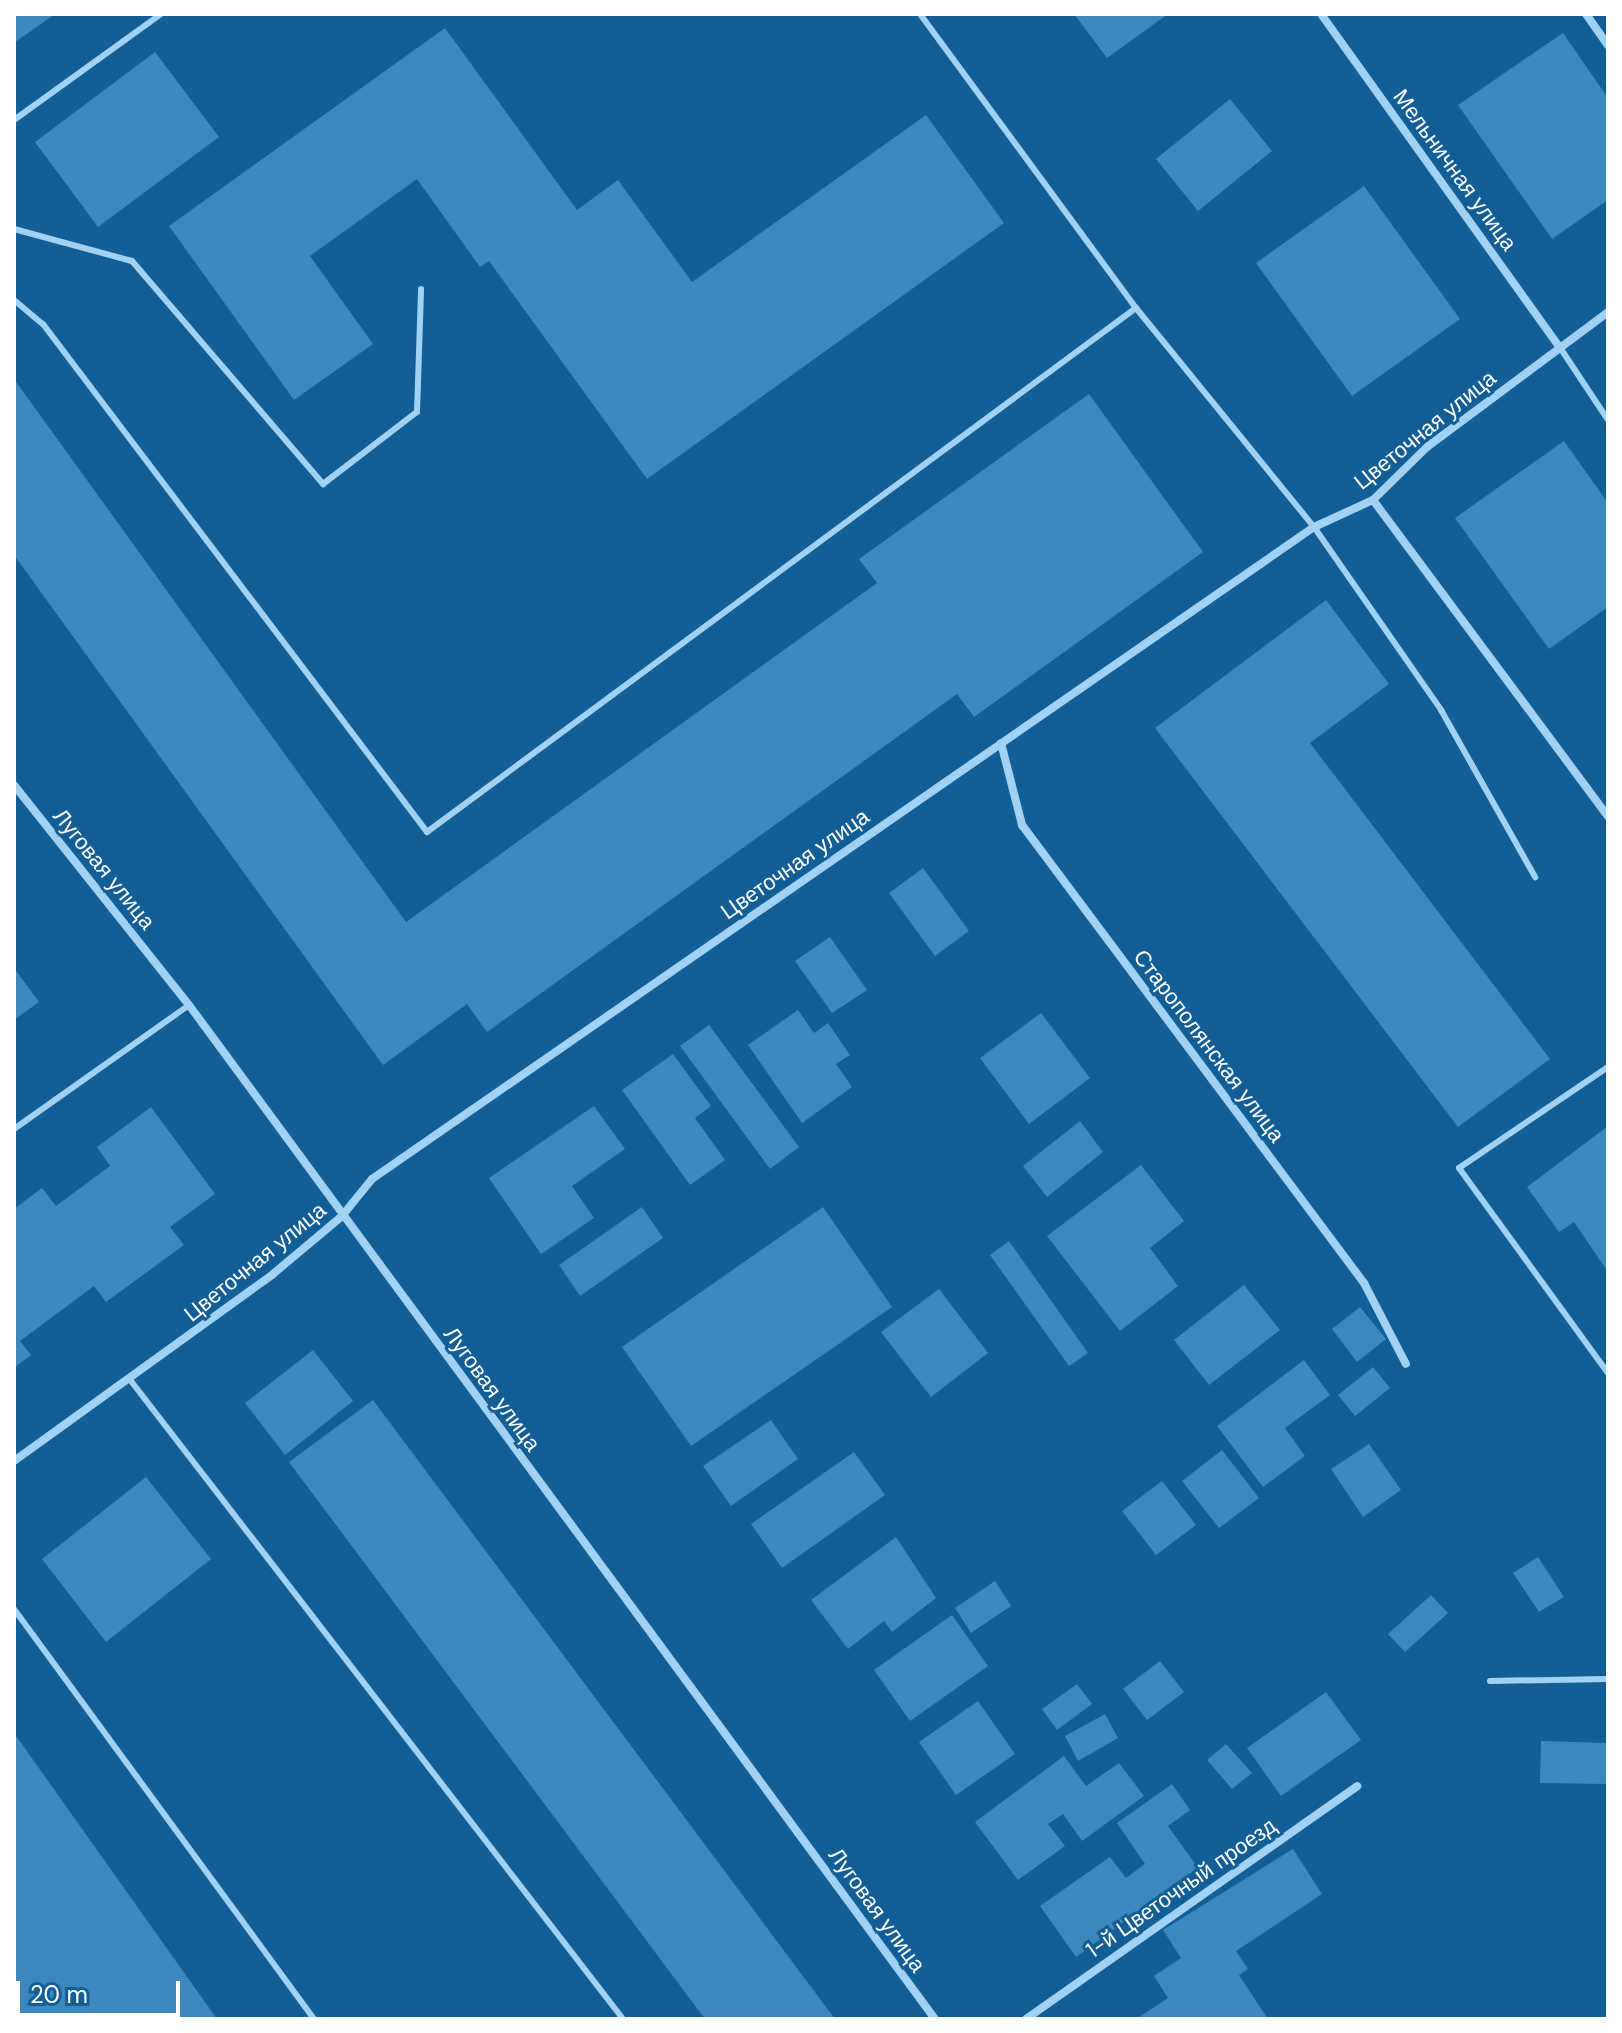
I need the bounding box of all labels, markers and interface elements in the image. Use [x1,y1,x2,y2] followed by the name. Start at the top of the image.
[1388,84,1522,256] street label: Мельничная улица
[1349,365,1501,495] street label: Цветочная улица
[47,803,161,935] street label: Луговая улица
[716,803,874,925] street label: Цветочная улица
[1128,944,1290,1148] street label: Старополянская улица
[179,1197,331,1327] street label: Цветочная улица
[438,1322,546,1456] street label: Луговая улица
[1081,1812,1281,1964] street label: 1-й Цветочный проезд
[823,1843,931,1977] street label: Луговая улица
[20,1965,184,2015] scale bar
[30,1979,88,2010] text: 20 m

